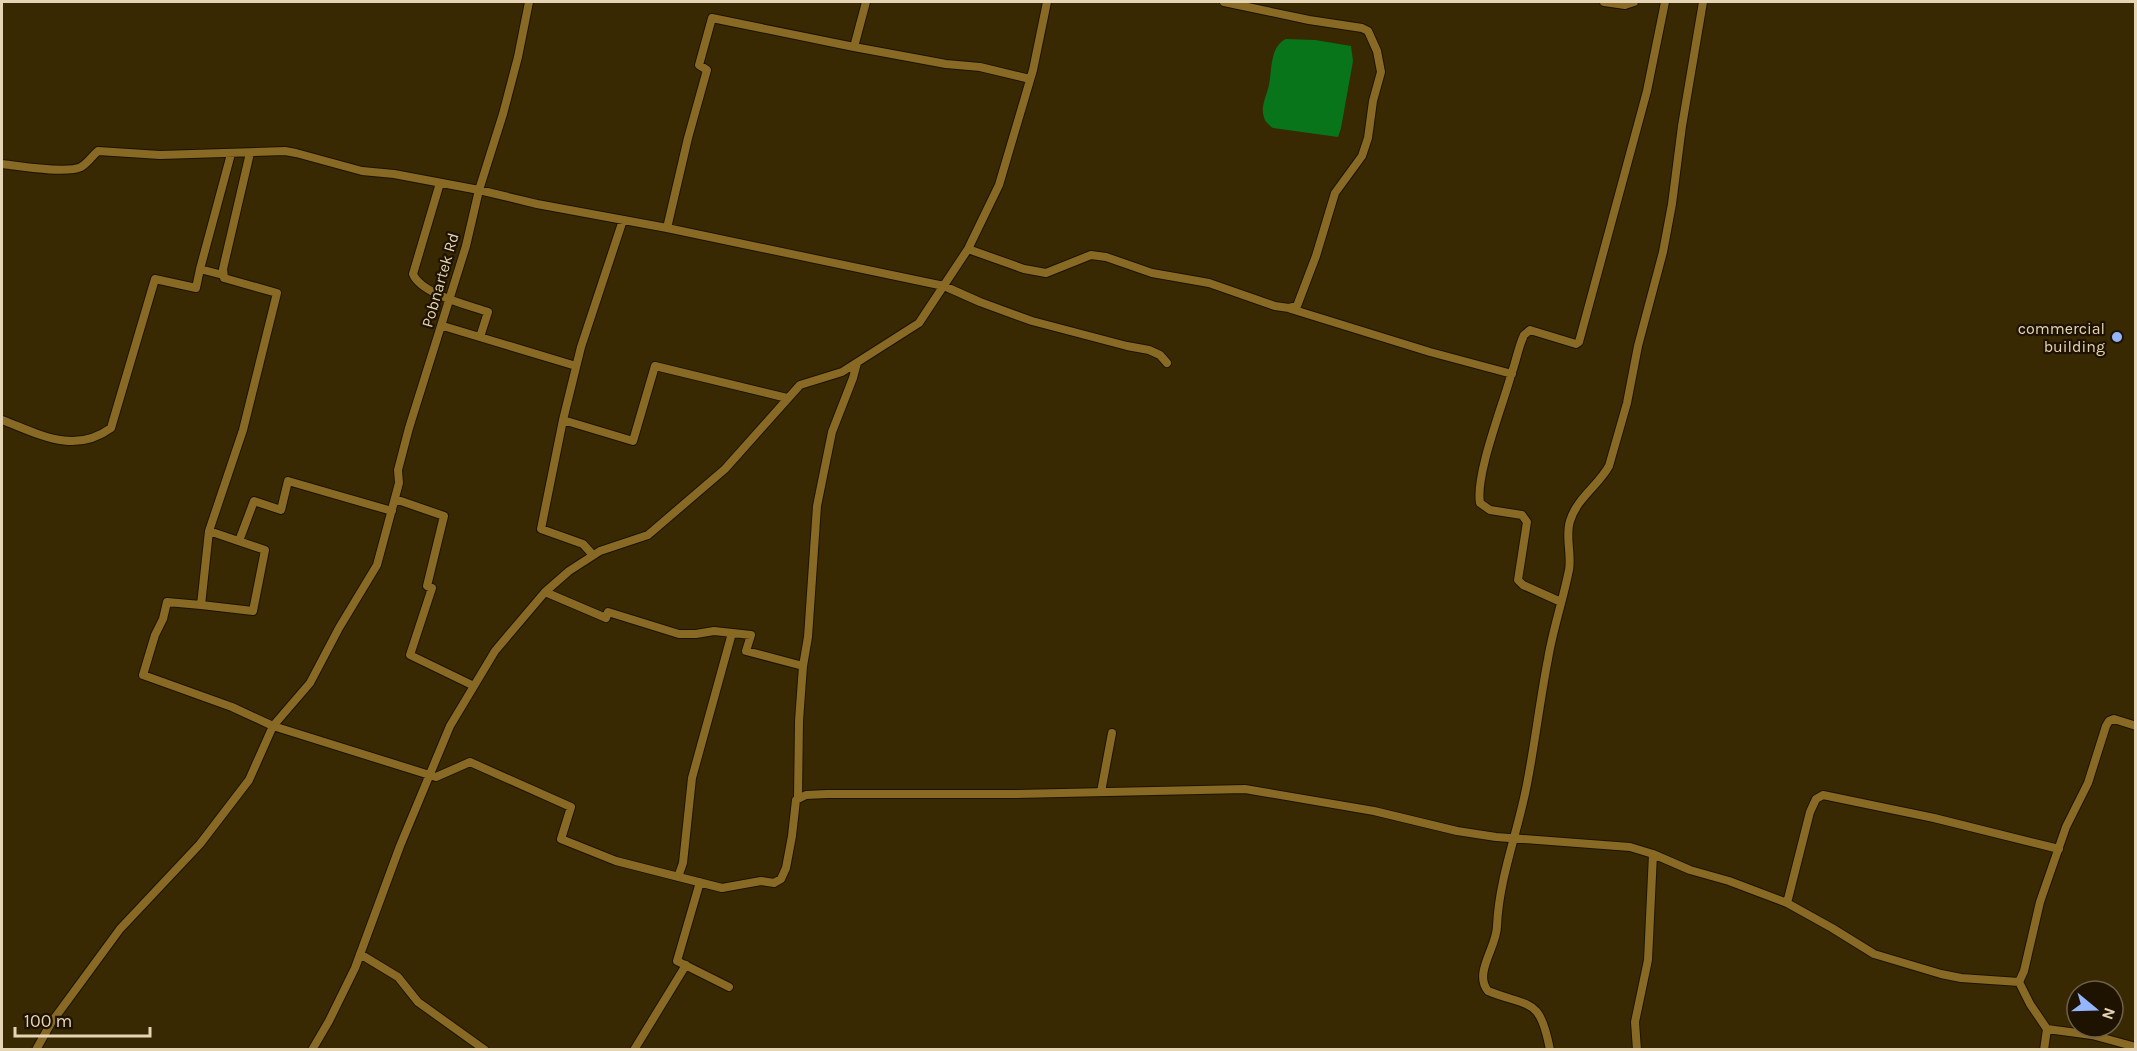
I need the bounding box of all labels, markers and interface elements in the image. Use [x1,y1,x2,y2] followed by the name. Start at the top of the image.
[417,230,463,330] street label: Pobnartek Rd
[2018,319,2105,356] place label: commercial building
[2110,330,2124,344] marker: commercial building
[2065,979,2125,1039] north arrow
[15,1000,150,1038] scale bar
[2098,1005,2120,1022] text: N
[24,1010,72,1032] text: 100 m

